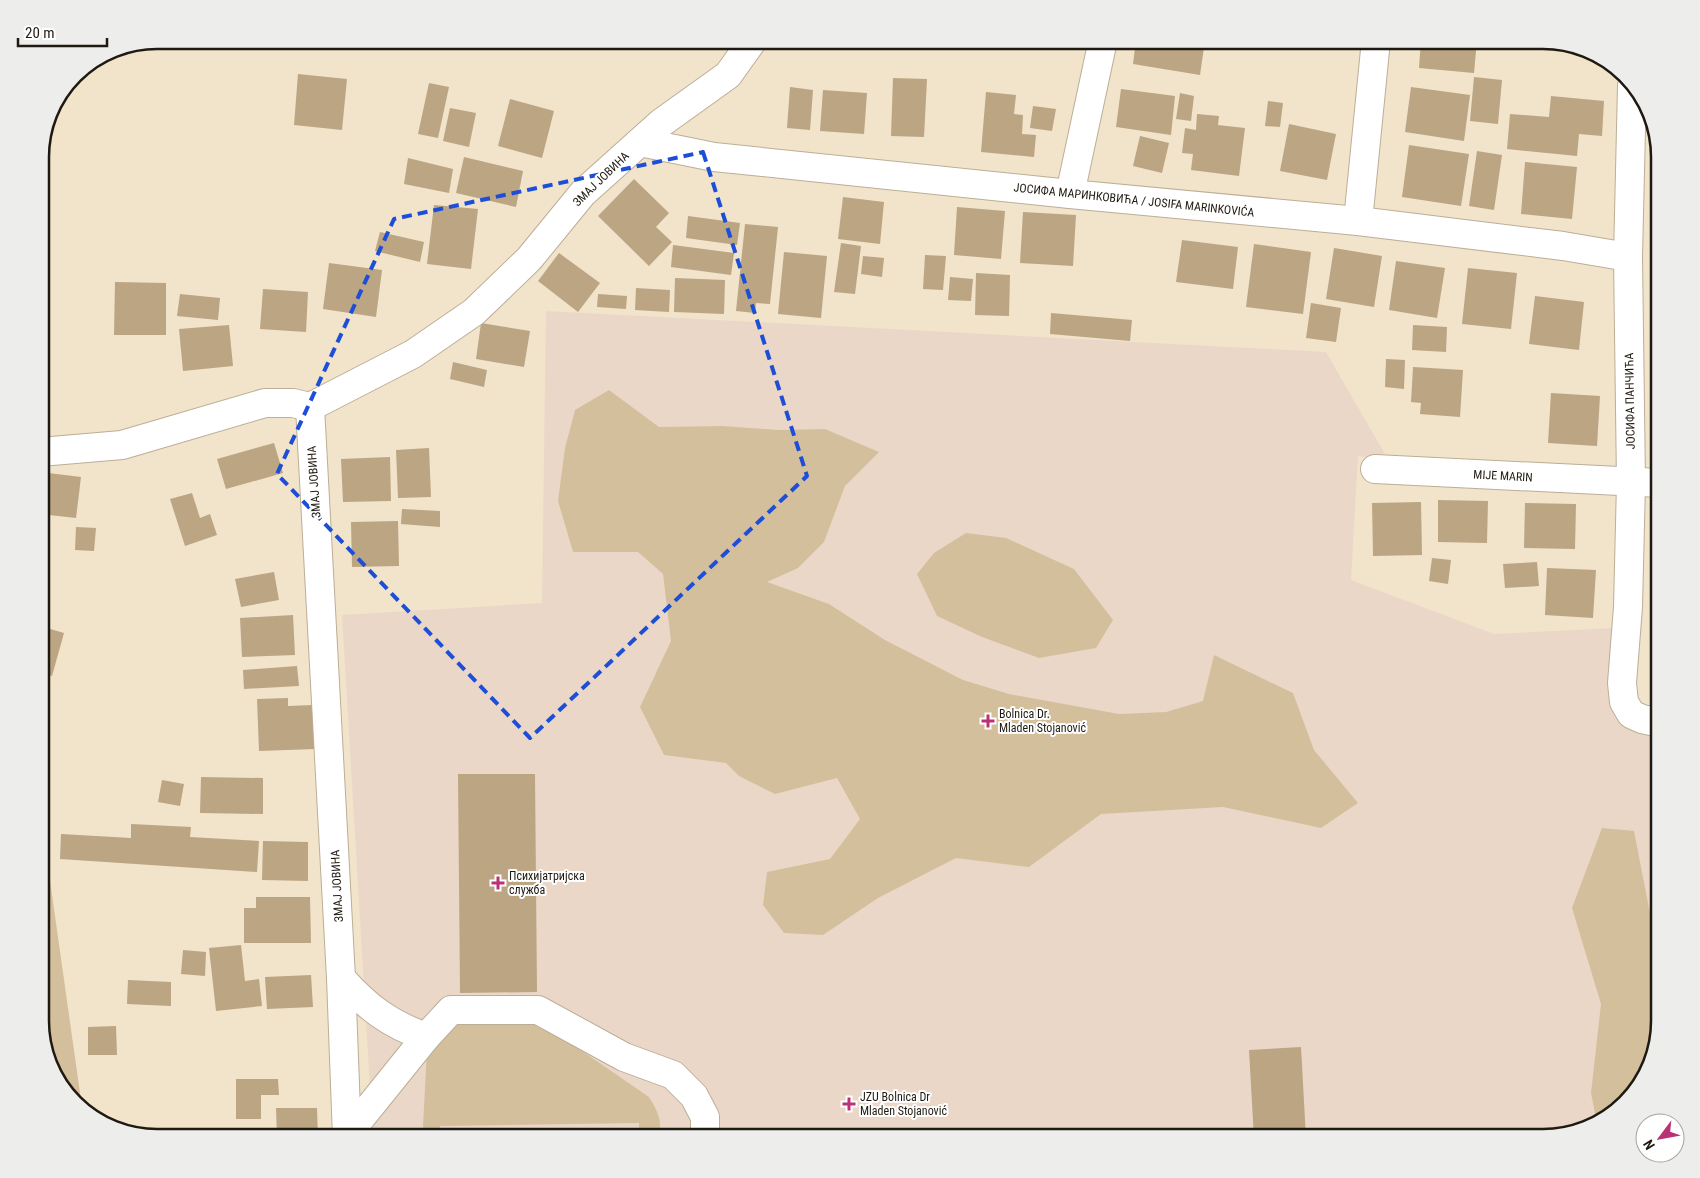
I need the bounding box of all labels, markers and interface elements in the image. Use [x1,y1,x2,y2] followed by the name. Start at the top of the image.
[18,15,106,47] scale bar
[25,24,55,42] text: 20 m
[570,149,632,209] street label: ЗМАЈ ЈОВИНА
[1013,179,1255,220] street label: ЈОСИФА МАРИНКОВИЋА / JOSIFA MARINKOVIĆA
[1622,353,1638,449] street label: ЈОСИФА ПАНЧИЋА
[304,445,324,519] street label: ЗМАЈ ЈОВИНА
[1473,467,1533,485] street label: MIJE MARIN
[999,707,1086,735] place label: Bolnica Dr. Mladen Stojanović
[981,714,995,728] marker: Bolnica Dr. Mladen Stojanović
[328,849,346,922] street label: ЗМАЈ ЈОВИНА
[509,869,585,897] place label: Психијатријска служба
[491,876,505,890] marker: Психијатријска служба
[860,1090,947,1118] place label: JZU Bolnica Dr Mladen Stojanović
[842,1097,856,1111] marker: JZU Bolnica Dr Mladen Stojanović
[1635,1113,1685,1163] north arrow
[1640,1137,1658,1153] text: N

